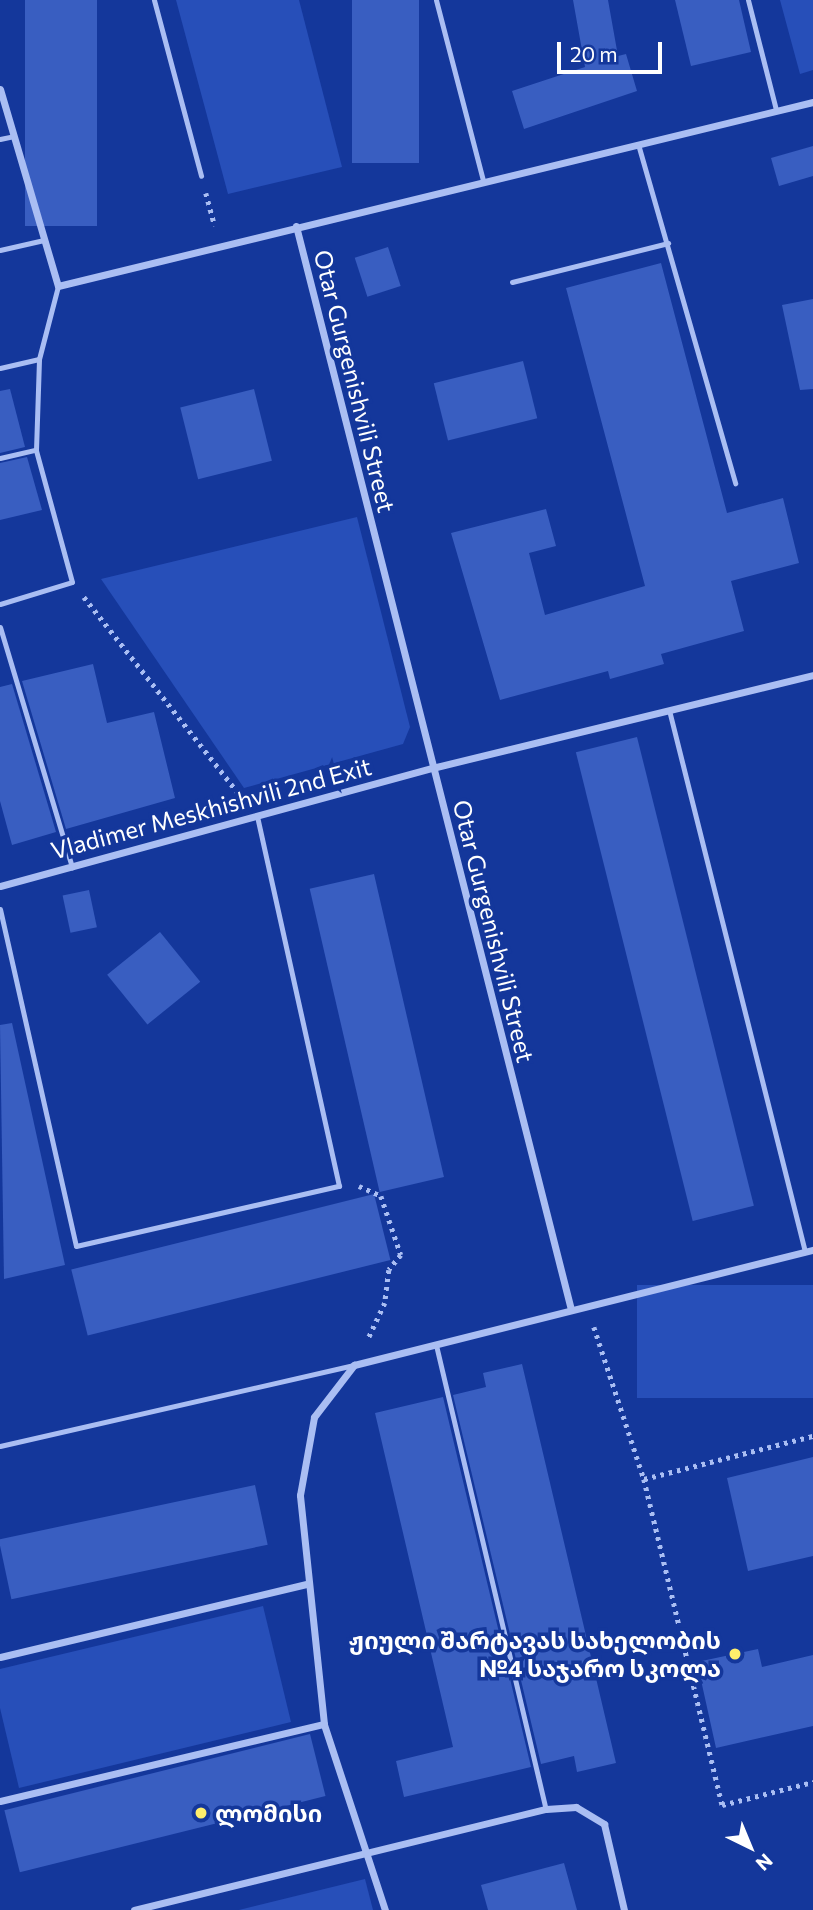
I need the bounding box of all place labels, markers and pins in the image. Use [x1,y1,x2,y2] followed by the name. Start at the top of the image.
[349,1626,721,1682] place label: ჟიული შარტავას სახელობის №4 საჯარო სკოლა
[727,1646,743,1662] marker: ჟიული შარტავას სახელობის №4 საჯარო სკოლა
[215,1799,322,1827] place label: ლომისი
[193,1805,209,1821] marker: ლომისი

